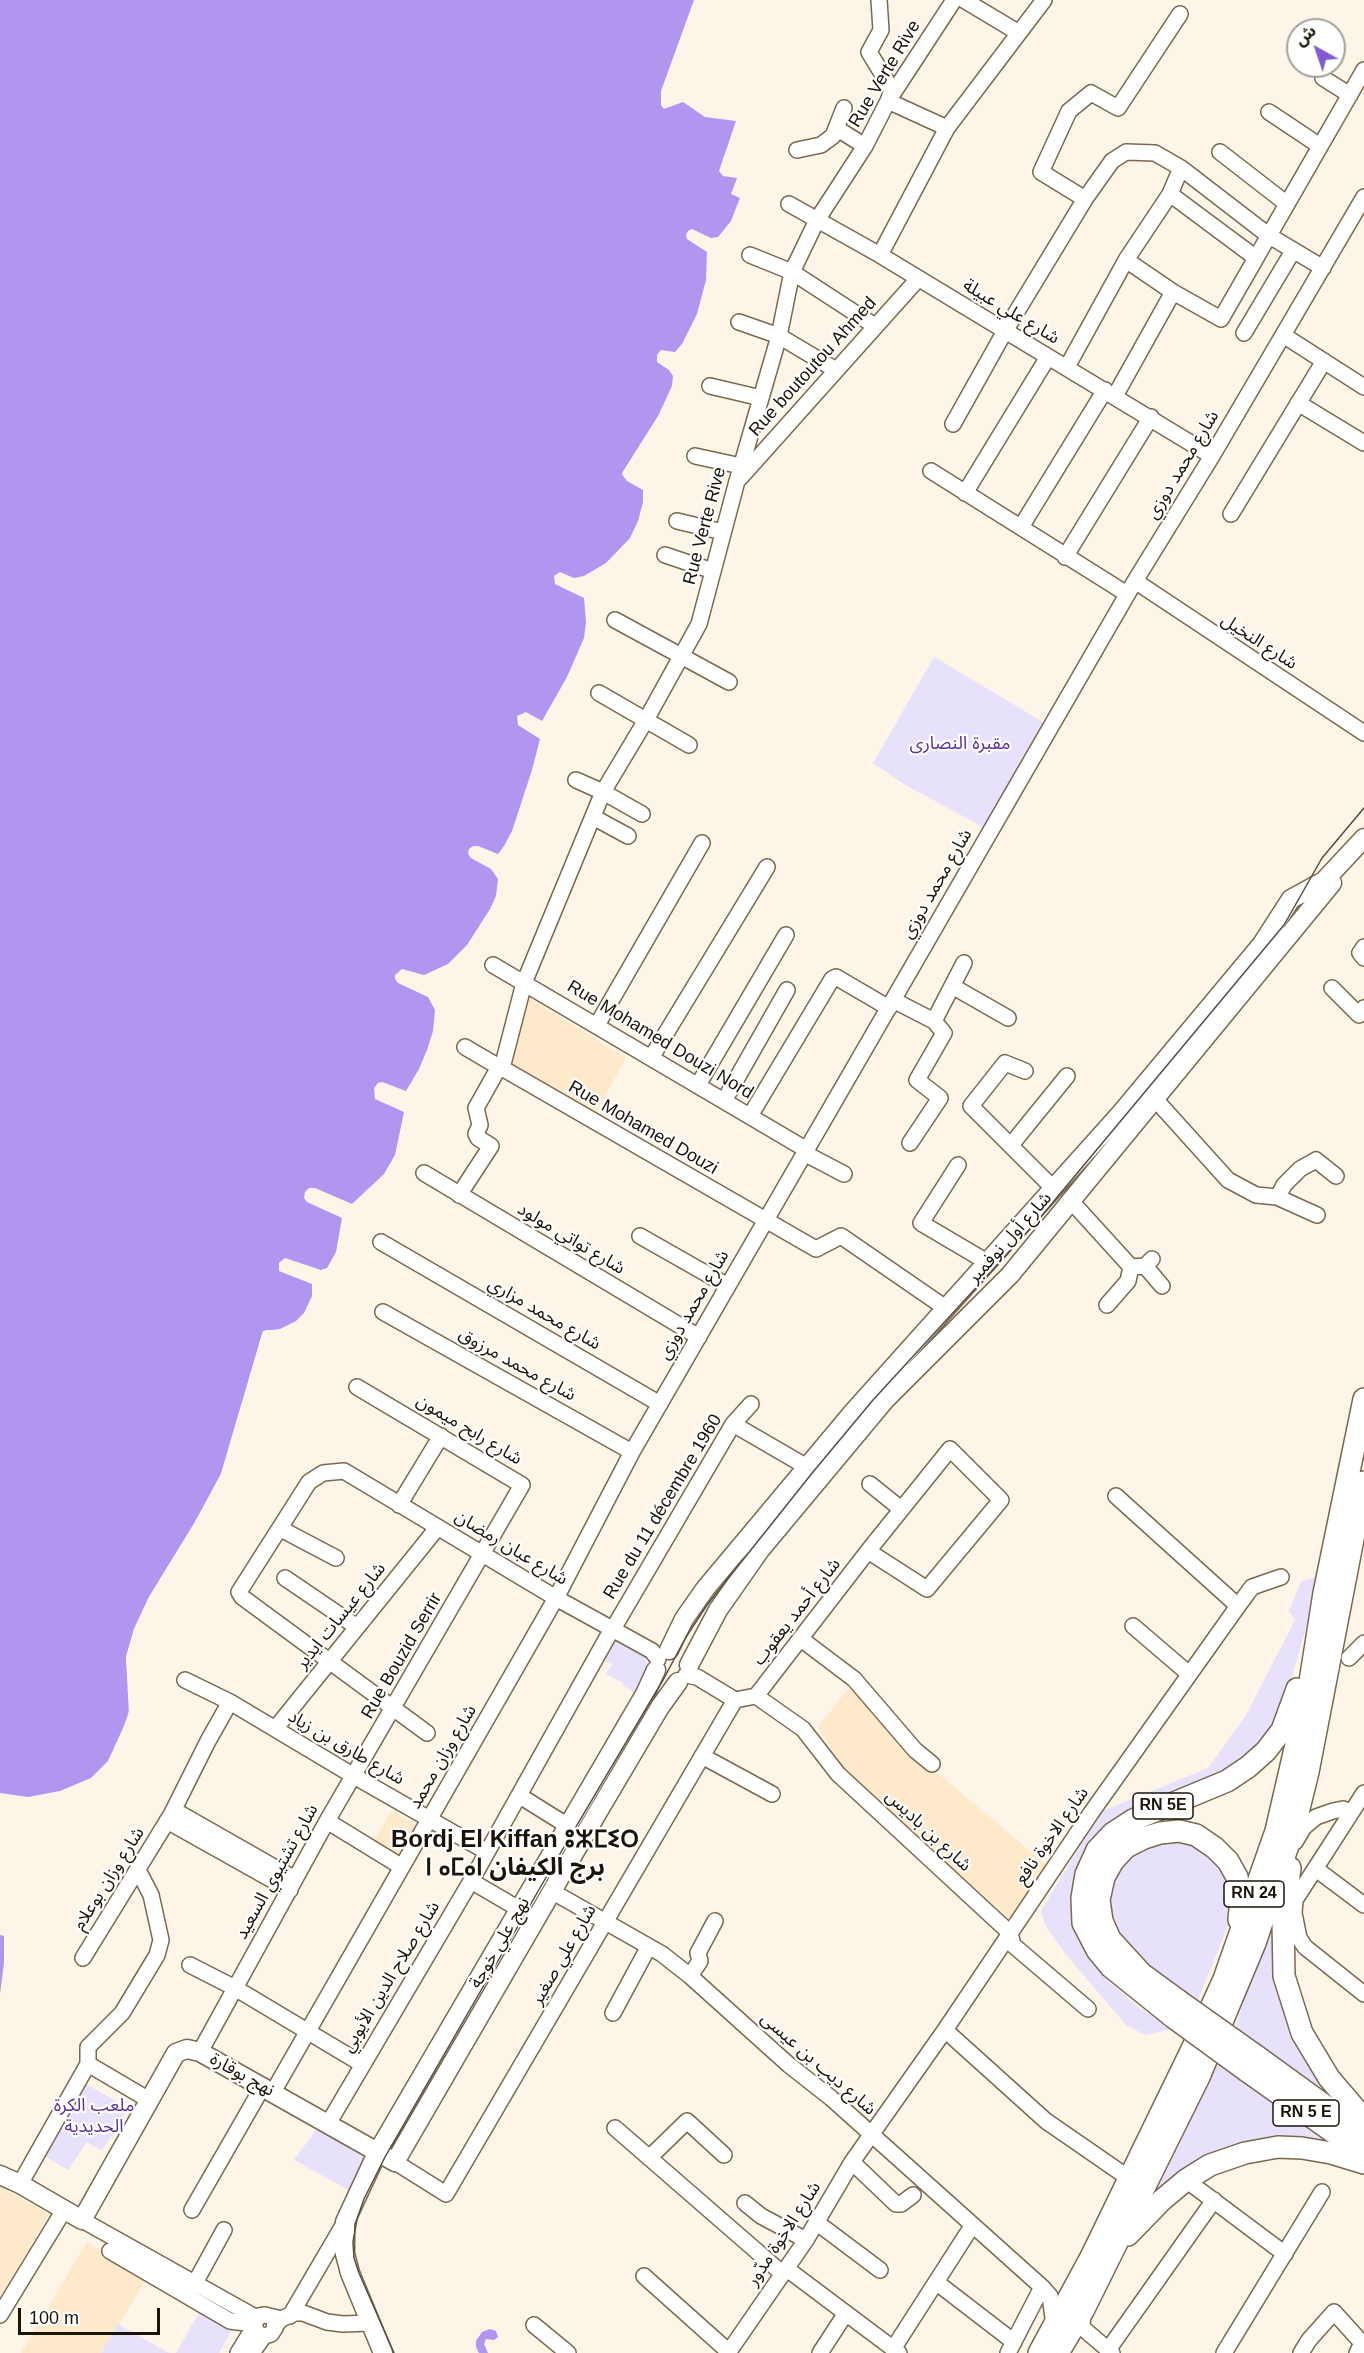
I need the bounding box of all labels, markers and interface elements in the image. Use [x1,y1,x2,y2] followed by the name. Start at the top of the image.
[845,17,925,131] street label: Rue Verte Rive
[1286,18,1346,78] north arrow
[1292,22,1319,49] text: ش
[959,275,1063,349] street label: شارع علي عبيلة
[745,293,881,441] street label: Rue boutoutou Ahmed
[1142,407,1224,523] street label: شارع محمد دوزي
[679,465,731,587] street label: Rue Verte Rive
[1217,609,1301,675] street label: شارع النخيل
[910,733,1010,755] park label: مقبرة النصارى
[897,825,977,943] street label: شارع محمد دوزي
[563,976,757,1104] street label: Rue Mohamed Douzi Nord
[564,1076,722,1180] street label: Rue Mohamed Douzi
[964,1188,1056,1288] street label: شارع أول نوفمبر
[513,1198,629,1280] street label: شارع تواتي مولود
[654,1246,734,1364] street label: شارع محمد دوزي
[484,1273,604,1355] street label: شارع محمد مزاري
[454,1324,580,1406] street label: شارع محمد مرزوق
[412,1390,526,1470] street label: شارع رابح ميمون
[599,1411,727,1603] street label: Rue du 11 décembre 1960
[451,1506,571,1590] street label: شارع عبان رمضان
[748,1554,846,1670] street label: شارع أحمد يعقوب
[291,1558,391,1674] street label: شارع عيسات ايدير
[357,1589,447,1723] street label: Rue Bouzid Serrir
[404,1701,482,1813] street label: شارع وزان محمد
[284,1706,408,1790] street label: شارع طارق بن زياد
[1010,1783,1094,1889] street label: شارع الاخوة نافع
[880,1786,976,1876] street label: شارع بن باديس
[1133,1793,1193,1819] road number: RN 5E
[231,1801,323,1943] street label: شارع تشتيوي السعيد
[69,1823,149,1935] street label: شارع وزان بوعلام
[391,1826,639,1882] district label: Bordj El Kiffan ⵓⵣⵎⵉⵔ ⵏ ⴰⵎⴰⵏ برج الكيفان
[1224,1881,1284,1907] road number: RN 24
[465,1894,535,1992] street label: نهج علي خوجة
[337,1898,445,2056] street label: شارع صلاح الدين الأيوبي
[527,1901,601,2009] street label: شارع علي صغير
[756,2008,880,2120] street label: شارع ديب بن عيسى
[206,2048,278,2102] street label: نهج بوقارة
[54,2095,134,2138] park label: ملعب الكرة الحديدية
[1273,2100,1339,2126] road number: RN 5 E
[742,2178,826,2290] street label: شارع الاخوة مدّور
[21,2296,164,2334] scale bar
[29,2308,79,2328] text: 100 m

